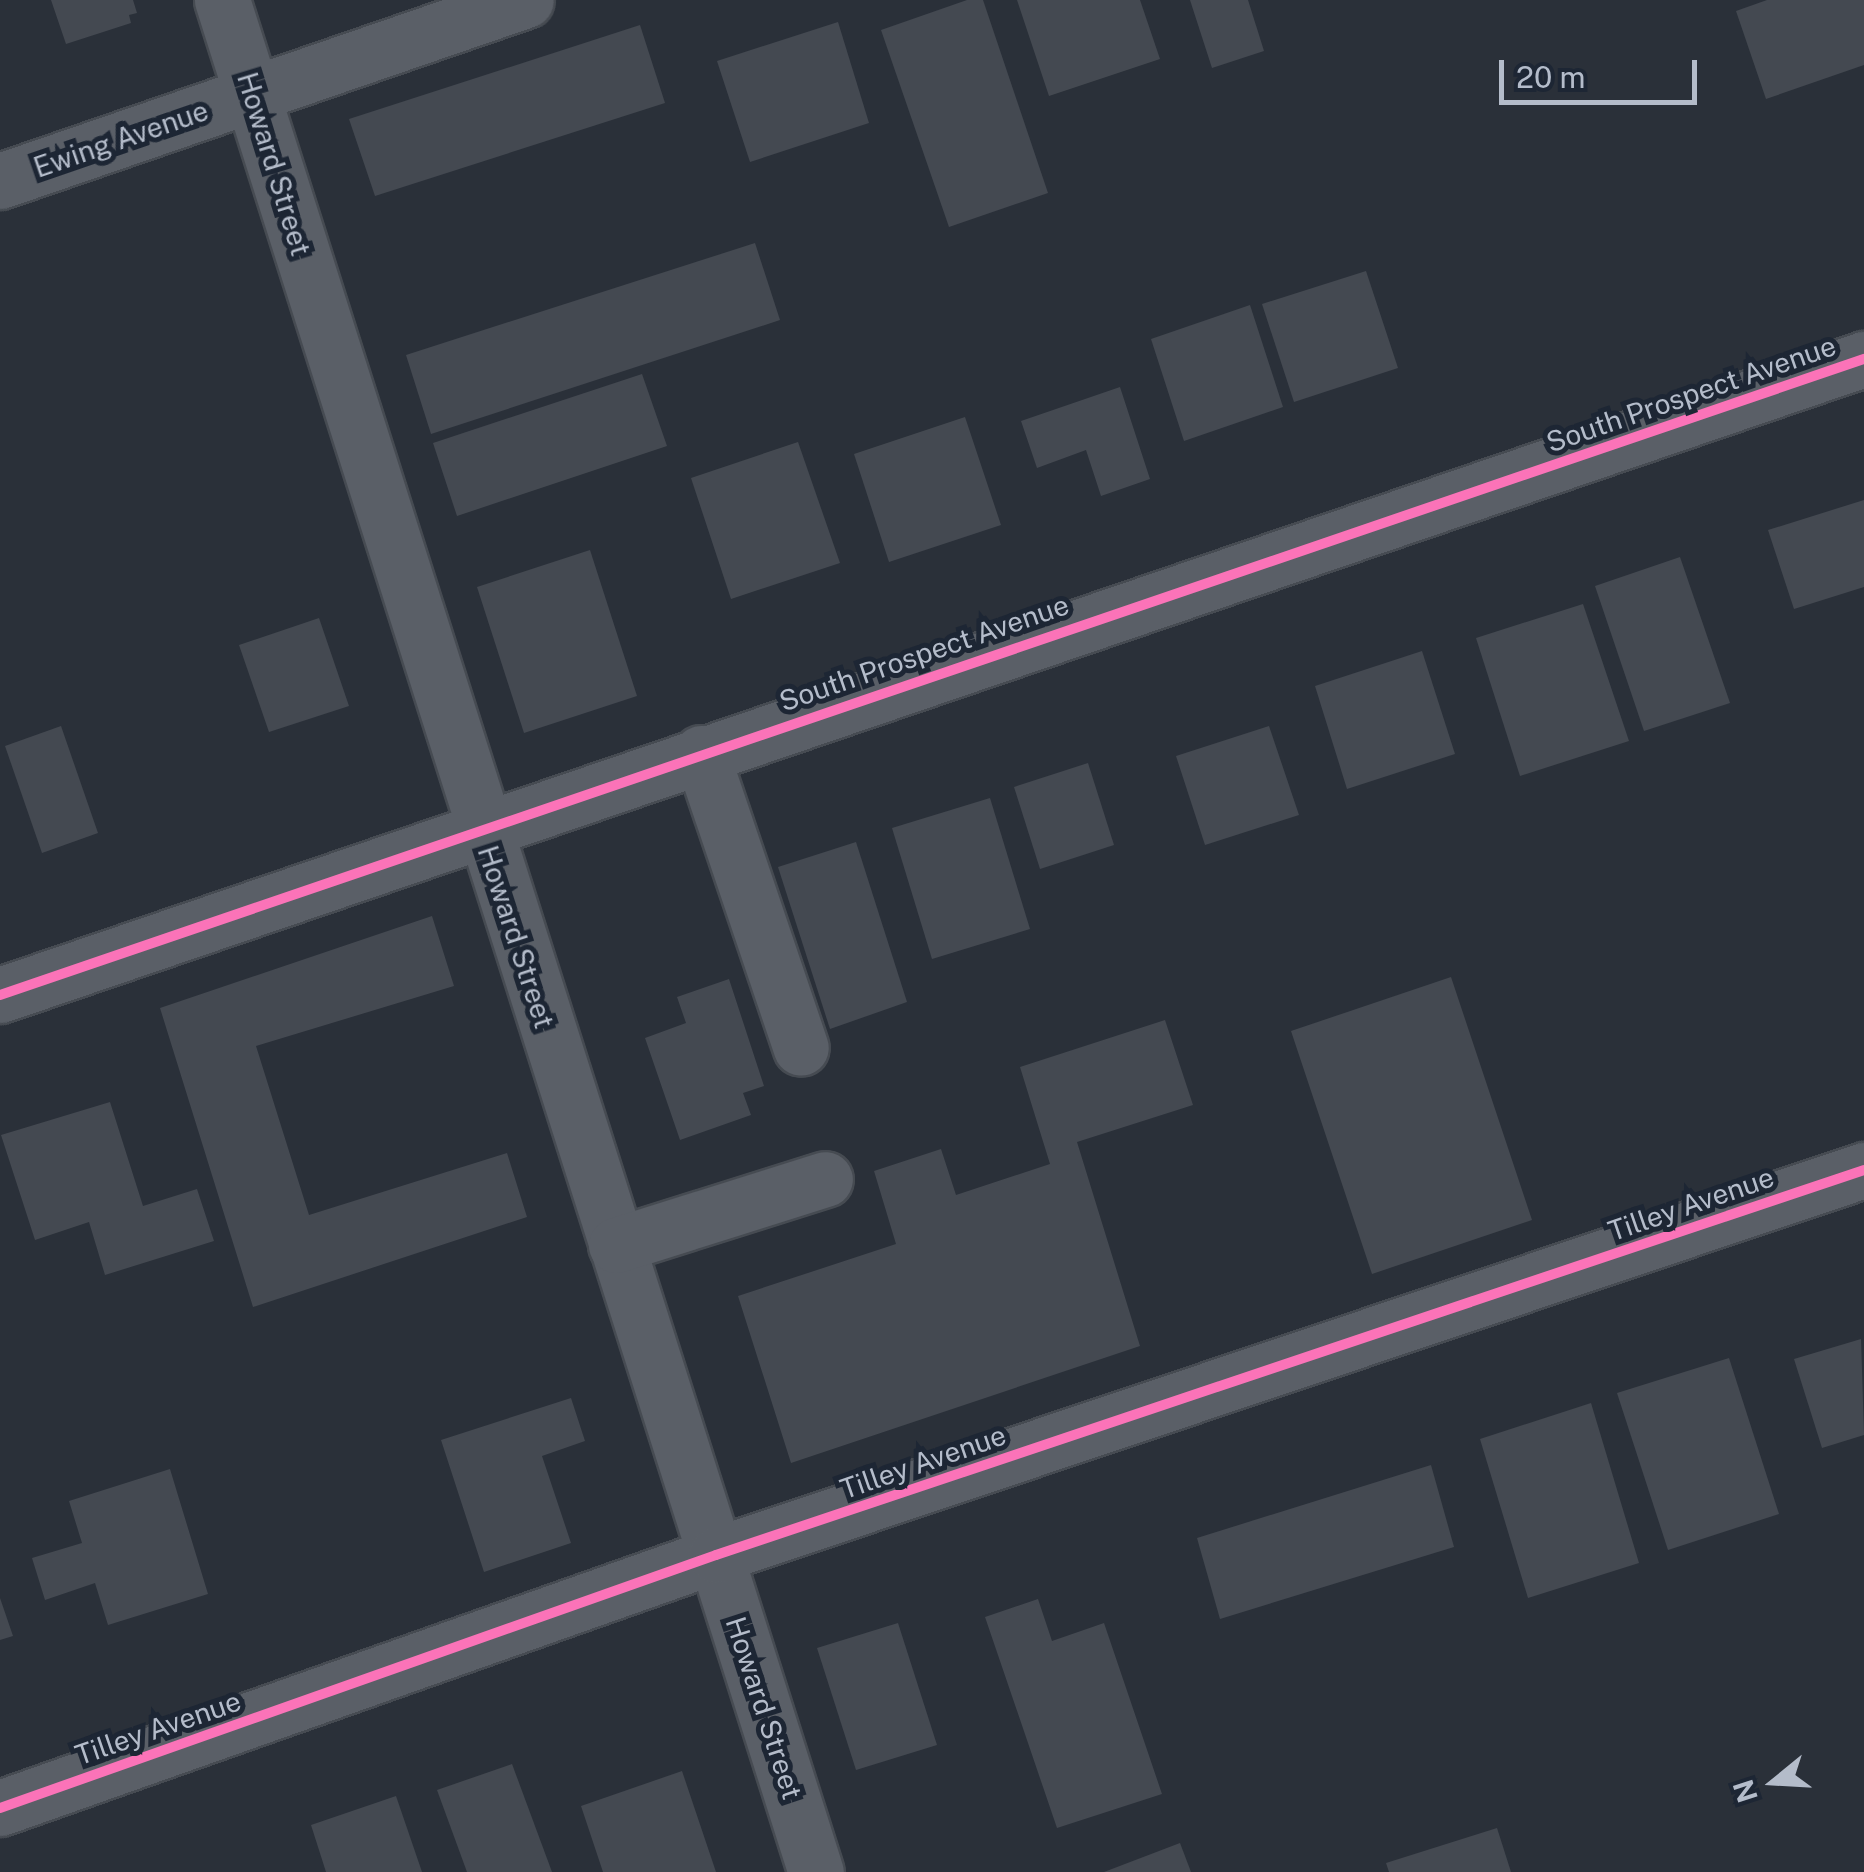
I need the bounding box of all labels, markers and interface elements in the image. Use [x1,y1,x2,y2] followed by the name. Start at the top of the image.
[1504,40,1702,102] scale bar
[1516,59,1585,95] text: 20 m
[230,68,318,260] street label: Howard Street
[29,93,213,185] street label: Ewing Avenue
[1542,329,1840,459] street label: South Prospect Avenue
[775,588,1073,718] street label: South Prospect Avenue
[471,842,561,1032] street label: Howard Street
[1604,1160,1778,1248] street label: Tilley Avenue
[836,1418,1010,1506] street label: Tilley Avenue
[719,1613,809,1803] street label: Howard Street
[71,1684,245,1772] street label: Tilley Avenue
[1724,1732,1824,1832] north arrow
[1726,1776,1764,1807] text: N

